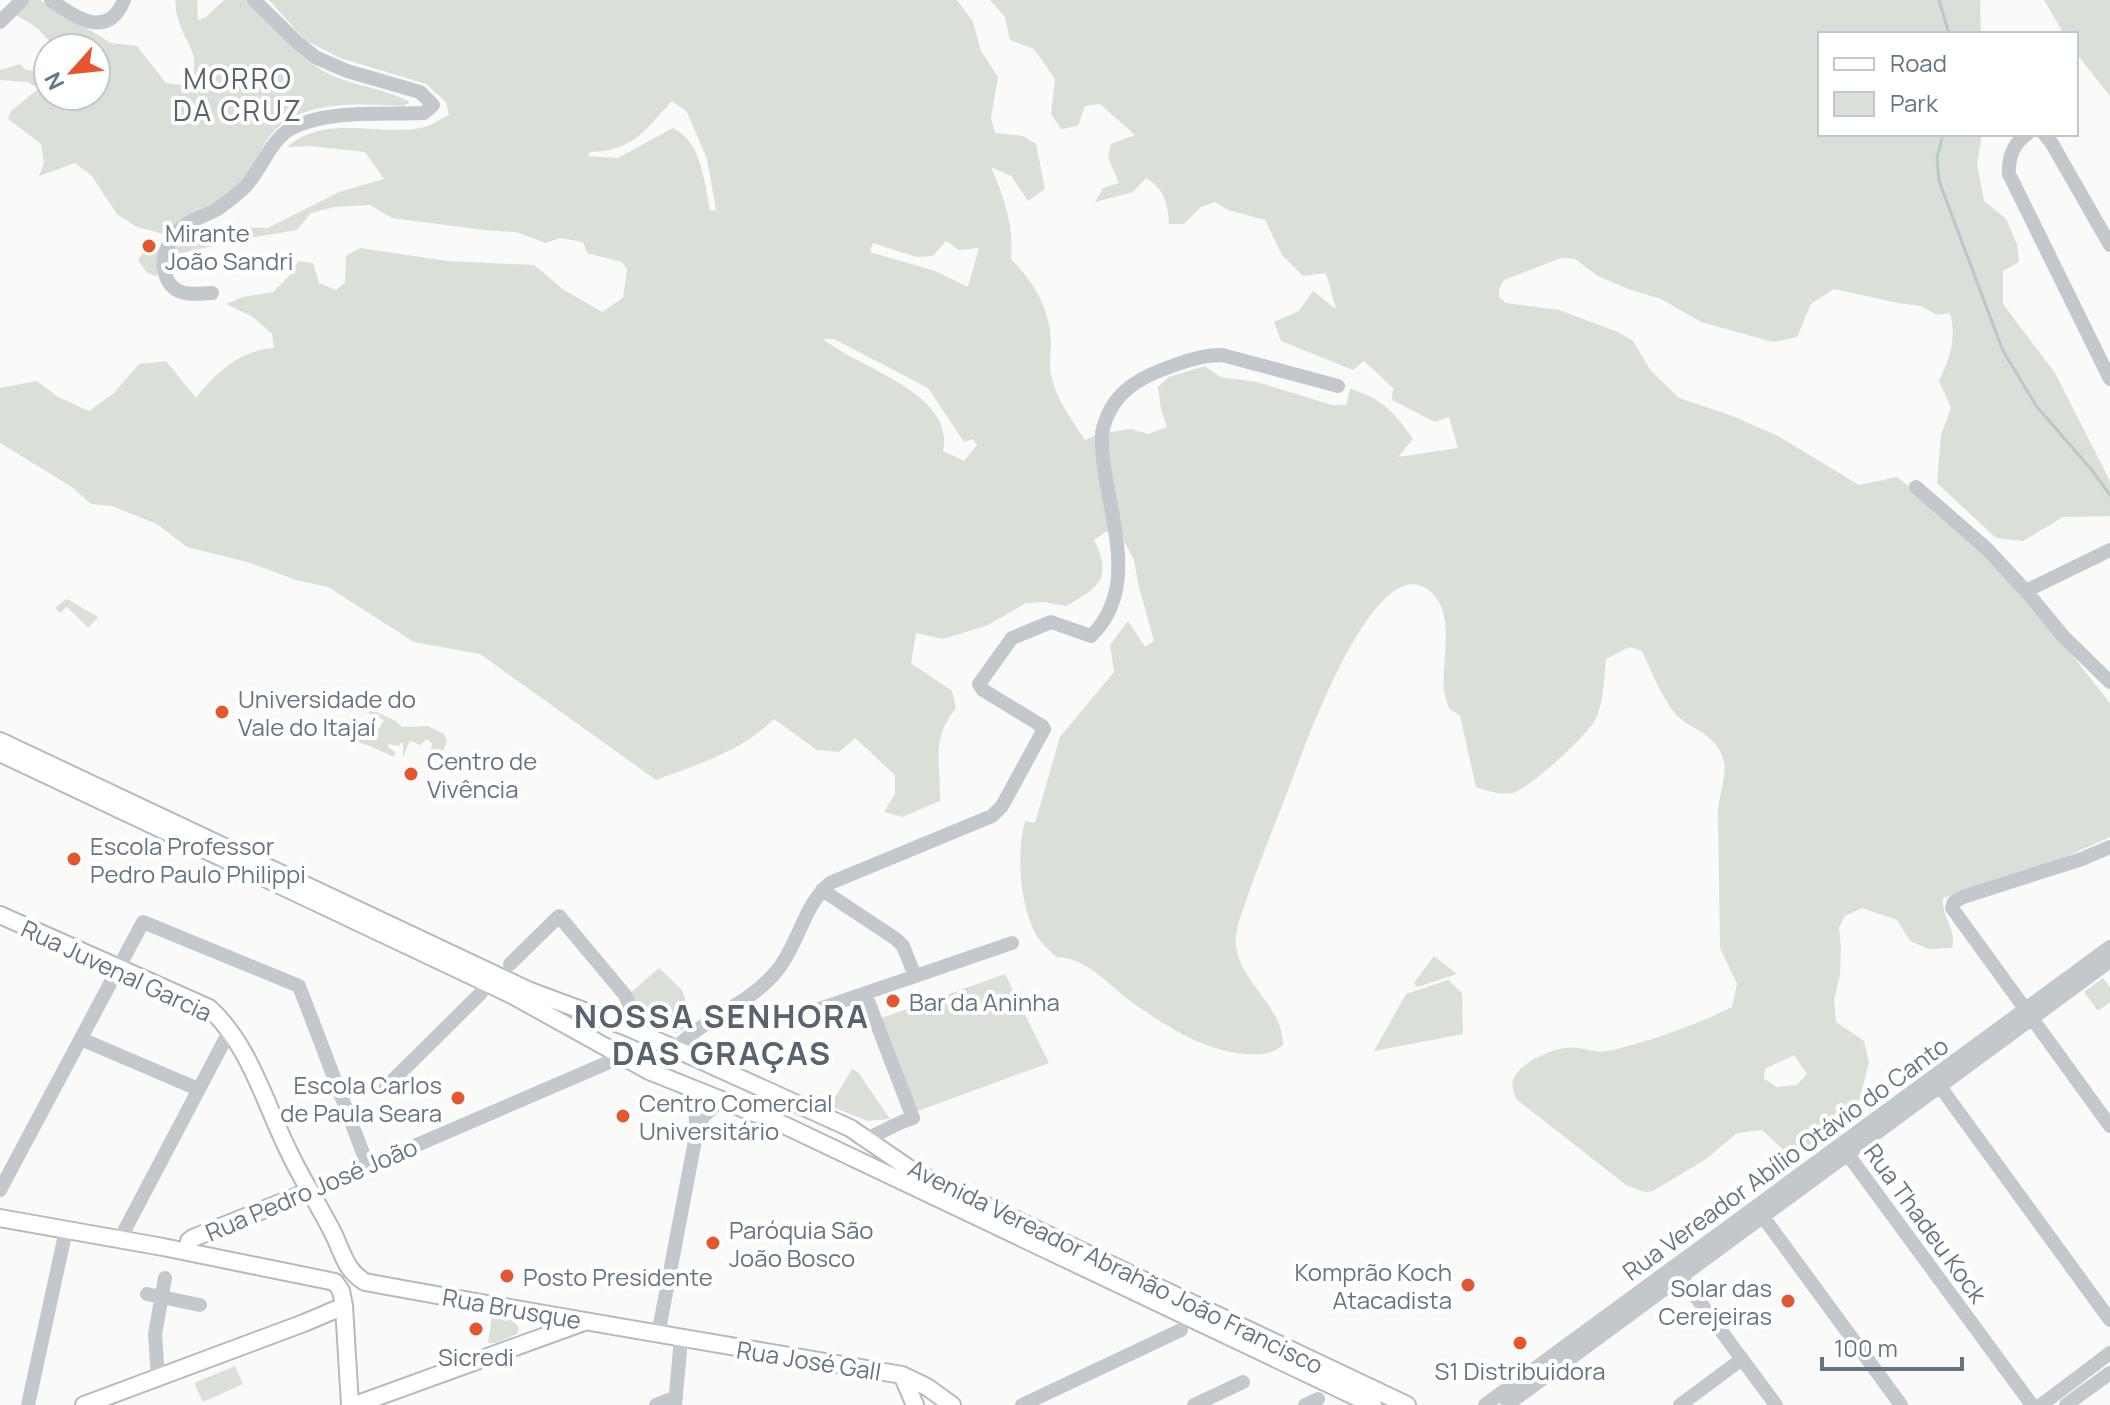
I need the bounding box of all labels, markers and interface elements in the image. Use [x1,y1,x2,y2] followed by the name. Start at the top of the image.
[32,32,112,112] north arrow
[1818,32,2078,136] legend
[1890,46,1947,79] text: Road
[173,59,303,129] district label: MORRO DA CRUZ
[37,67,71,95] text: N
[1890,86,1939,119] text: Park
[165,216,293,277] place label: Mirante João Sandri
[140,237,158,255] marker: Mirante João Sandri
[238,682,416,743] place label: Universidade do Vale do Itajaí
[213,703,231,721] marker: Universidade do Vale do Itajaí
[427,744,537,805] place label: Centro de Vivência
[402,765,420,783] marker: Centro de Vivência
[90,829,306,890] place label: Escola Professor Pedro Paulo Philippi
[65,850,83,868] marker: Escola Professor Pedro Paulo Philippi
[16,911,218,1029] street label: Rua Juvenal Garcia
[909,985,1060,1018] place label: Bar da Aninha
[884,992,902,1010] marker: Bar da Aninha
[574,994,870,1075] district label: NOSSA SENHORA DAS GRAÇAS
[1615,1029,1955,1287] street label: Rua Vereador Abílio Otávio do Canto
[280,1068,442,1129] place label: Escola Carlos de Paula Seara
[639,1086,833,1147] place label: Centro Comercial Universitário
[449,1089,467,1107] marker: Escola Carlos de Paula Seara
[614,1107,632,1125] marker: Centro Comercial Universitário
[200,1129,422,1249] street label: Rua Pedro José João
[1857,1137,1996,1310] street label: Rua Thadeu Kock
[903,1151,1329,1381] street label: Avenida Vereador Abrahão João Francisco
[729,1213,873,1274] place label: Paróquia São João Bosco
[704,1234,722,1252] marker: Paróquia São João Bosco
[1294,1255,1452,1316] place label: Komprão Koch Atacadista
[523,1260,713,1293] place label: Posto Presidente
[498,1267,516,1285] marker: Posto Presidente
[1659,1271,1772,1332] place label: Solar das Cerejeiras
[1459,1276,1477,1294] marker: Komprão Koch Atacadista
[440,1280,584,1336] street label: Rua Brusque
[1779,1292,1797,1310] marker: Solar das Cerejeiras
[467,1320,485,1338] marker: Sicredi
[1822,1321,1962,1371] scale bar
[1834,1331,1898,1364] text: 100 m
[735,1332,883,1388] street label: Rua José Gall
[1511,1334,1529,1352] marker: S1 Distribuidora
[438,1340,514,1373] place label: Sicredi
[1434,1354,1606,1387] place label: S1 Distribuidora

